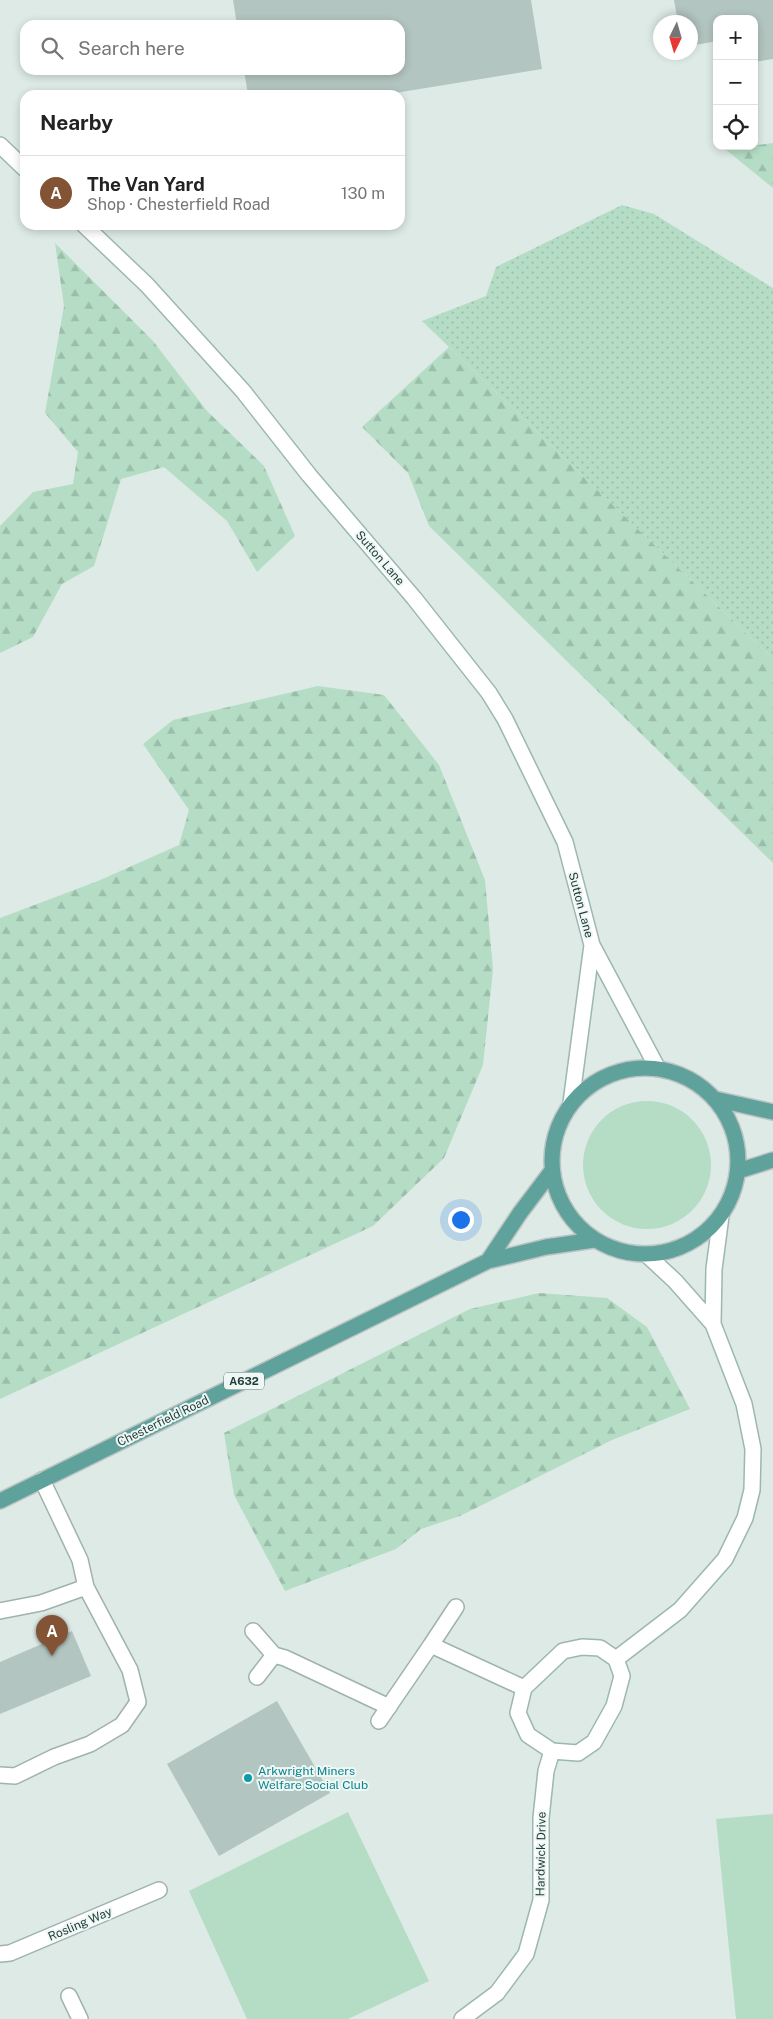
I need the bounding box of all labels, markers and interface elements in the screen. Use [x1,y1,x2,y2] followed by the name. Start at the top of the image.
[653,15,698,60] north arrow
[713,15,758,150] map controls
[713,15,758,60] button: +
[20,20,405,75] search box
[38,34,66,62] icon: search
[78,37,185,59] text: Search here
[713,60,758,105] button: −
[713,105,758,150] button: locate
[40,110,113,135] text: Nearby
[87,173,205,195] text: The Van Yard
[50,184,62,203] text: A
[341,184,385,203] text: 130 m
[87,195,270,214] text: Shop · Chesterfield Road
[353,528,407,588] street label: Sutton Lane
[566,871,597,940] street label: Sutton Lane
[448,1207,474,1233] your location
[224,1372,264,1390] road number: A632
[115,1393,211,1449] street label: Chesterfield Road
[36,1615,68,1656] pin: A
[258,1764,368,1792] place label: Arkwright Miners Welfare Social Club
[242,1772,254,1784] marker: Arkwright Miners Welfare Social Club
[533,1811,549,1896] street label: Hardwick Drive
[46,1904,115,1944] street label: Rosling Way

